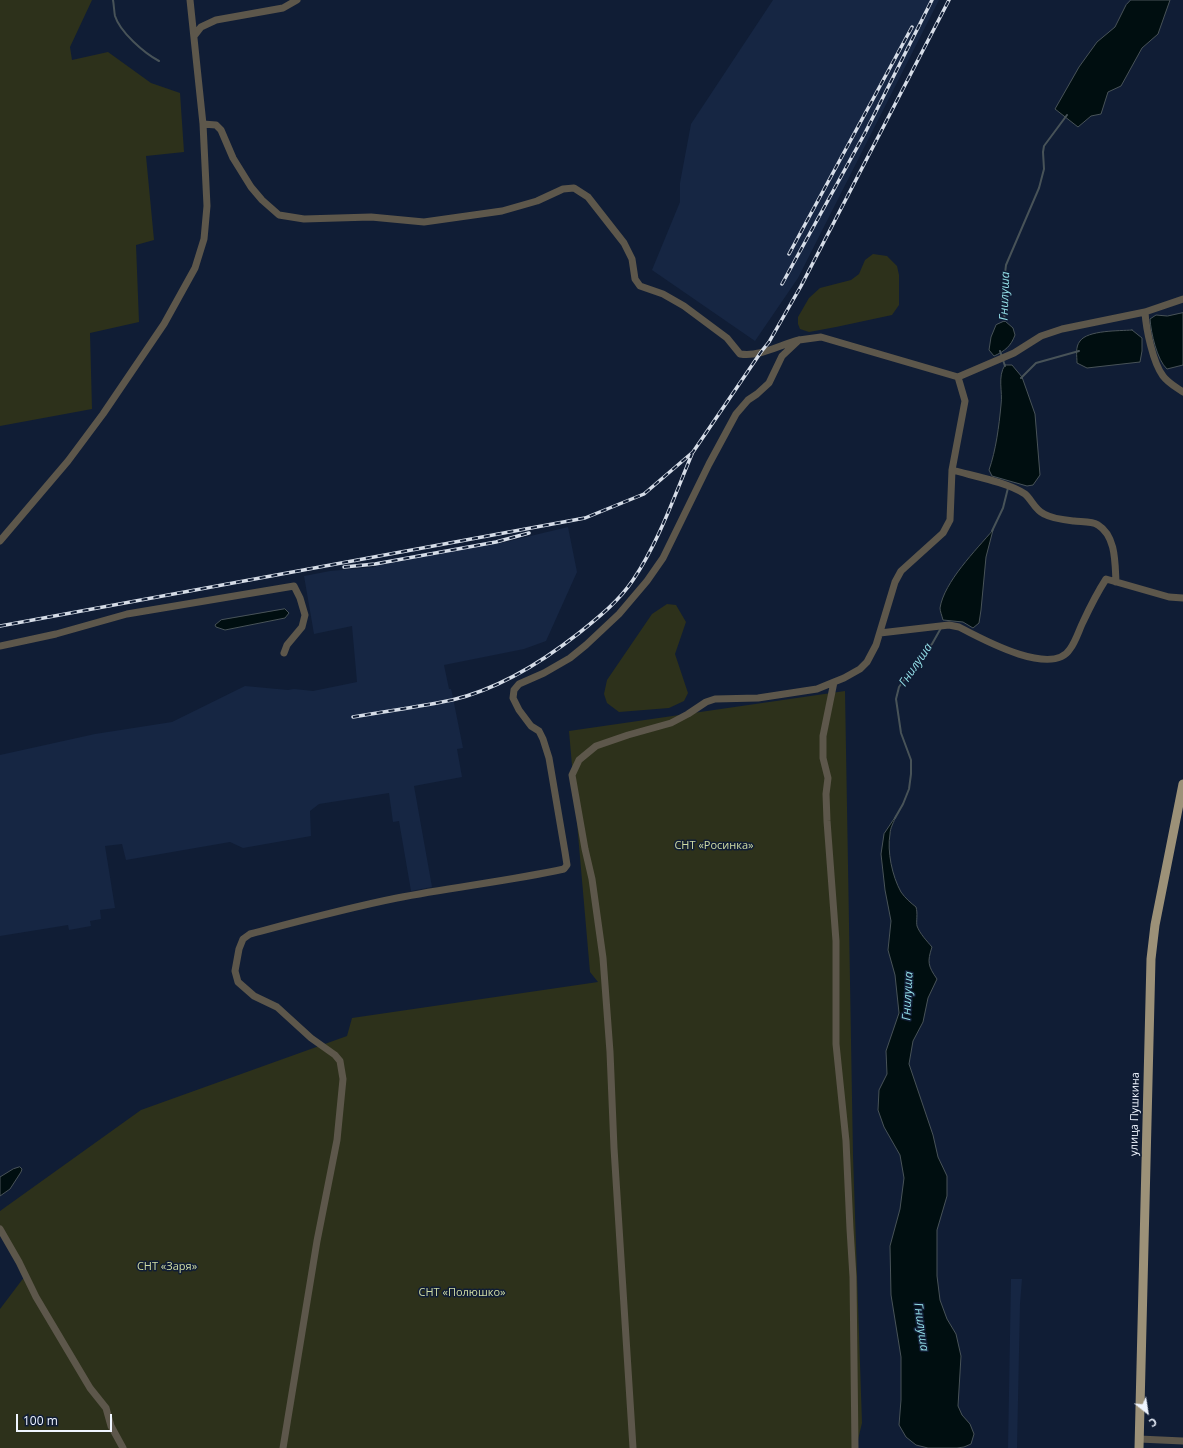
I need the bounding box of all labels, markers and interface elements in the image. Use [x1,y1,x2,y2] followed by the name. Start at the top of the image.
[997,271,1013,321] water label: Гнилуша
[896,641,936,689] water label: Гнилуша
[674,839,754,853] park label: СНТ «Росинка»
[900,971,916,1021] water label: Гнилуша
[1128,1072,1142,1156] street label: улица Пушкина
[137,1260,197,1274] park label: СНТ «Заря»
[419,1286,505,1300] park label: СНТ «Полюшко»
[910,1302,932,1352] water label: Гнилуша
[1127,1392,1167,1432] north arrow
[18,1406,114,1432] scale bar
[23,1412,58,1429] text: 100 m
[1146,1415,1160,1431] text: С

